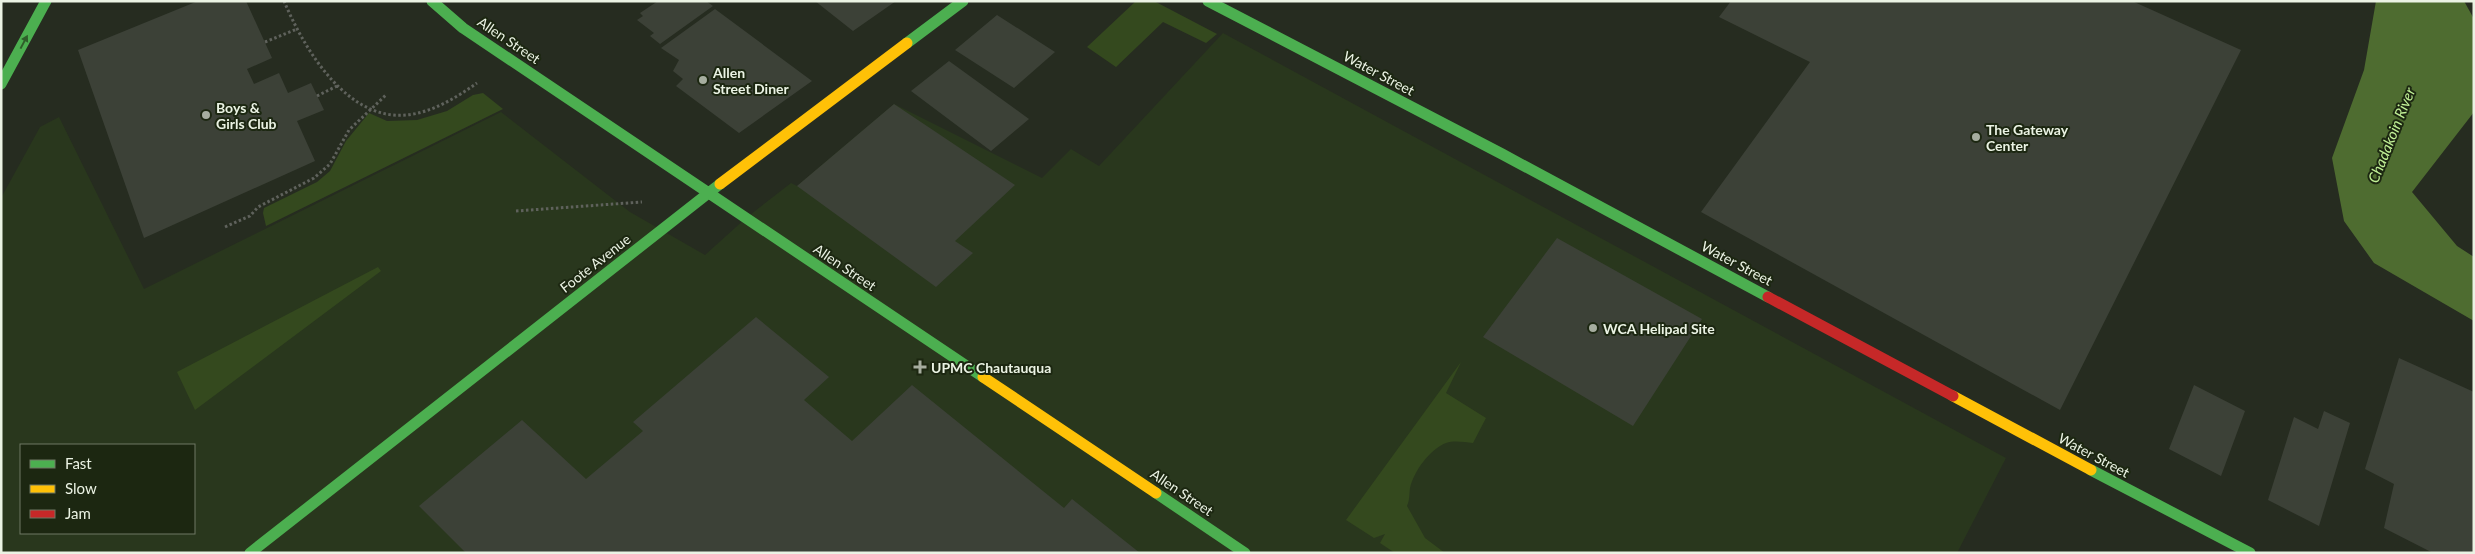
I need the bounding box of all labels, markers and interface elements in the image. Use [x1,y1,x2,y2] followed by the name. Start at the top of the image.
[475,13,543,67] street label: Allen Street
[19,36,28,49] one-way arrow
[1340,47,1418,99] street label: Water Street
[712,64,790,97] place label: Allen Street Diner
[697,74,709,86] marker: Allen Street Diner
[2364,84,2419,185] water label: Chadakoin River
[216,99,277,132] place label: Boys & Girls Club
[200,109,212,121] marker: Boys & Girls Club
[1986,121,2069,154] place label: The Gateway Center
[1970,131,1982,143] marker: The Gateway Center
[556,230,634,296] street label: Foote Avenue
[1698,237,1776,289] street label: Water Street
[811,240,879,294] street label: Allen Street
[1603,320,1715,337] place label: WCA Helipad Site
[1587,322,1599,334] marker: WCA Helipad Site
[931,359,1051,376] place label: UPMC Chautauqua
[913,360,927,374] marker: UPMC Chautauqua
[2055,429,2133,481] street label: Water Street
[20,444,195,534] legend
[65,454,92,472] text: Fast
[1148,465,1216,519] street label: Allen Street
[65,479,97,497] text: Slow
[65,504,91,522] text: Jam

